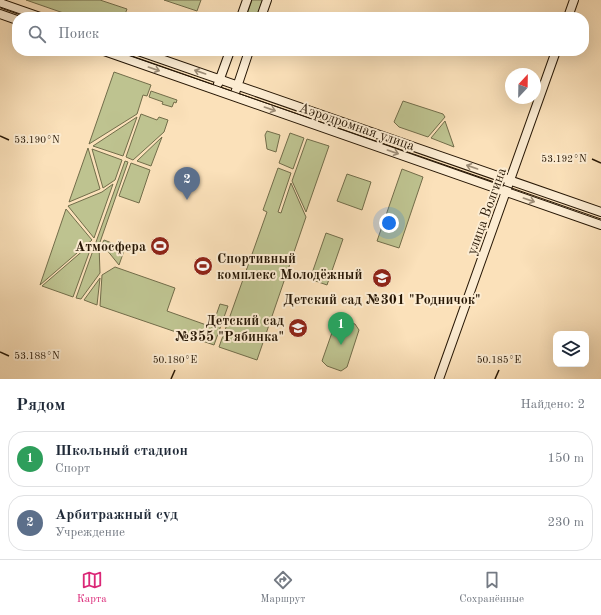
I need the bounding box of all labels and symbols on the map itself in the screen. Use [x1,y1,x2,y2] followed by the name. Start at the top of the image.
[147,65,159,73] one-way arrow
[194,68,206,76] one-way arrow
[505,68,541,104] north arrow
[297,101,416,153] street label: Аэродромная улица
[264,106,277,113] one-way arrow
[14,135,60,145] text: 53.190°N
[386,149,399,156] one-way arrow
[541,154,587,164] text: 53.192°N
[465,163,478,170] one-way arrow
[465,166,509,257] street label: улица Волгина
[174,167,200,200] pin: 2
[523,196,535,204] one-way arrow
[379,213,399,233] your location
[149,235,171,257] sports icon: Атмосфера
[75,240,146,255] place label: Атмосфера
[217,252,362,282] place label: Спортивный комплекс Молодёжный
[192,255,214,277] sports icon: Спортивный комплекс Молодёжный
[371,267,393,289] school or university icon: Детский сад №301 "Родничок"
[283,293,481,307] place label: Детский сад №301 "Родничок"
[328,312,354,345] pin: 1
[175,314,284,344] place label: Детский сад №355 "Рябинка"
[287,317,309,339] school or university icon: Детский сад №355 "Рябинка"
[14,351,60,361] text: 53.188°N
[153,355,197,365] text: 50.180°E
[477,355,521,365] text: 50.185°E

